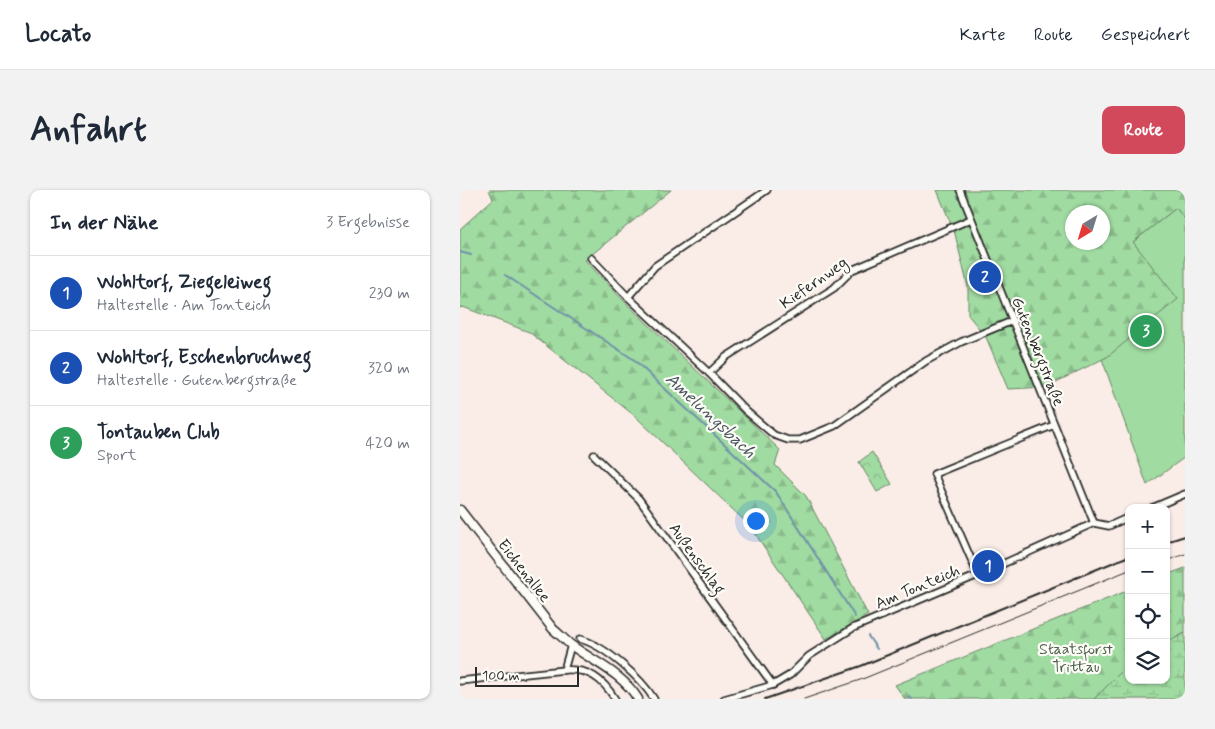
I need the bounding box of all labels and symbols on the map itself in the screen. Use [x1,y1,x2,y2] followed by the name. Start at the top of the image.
[1065,205,1110,250] north arrow
[776,252,852,315] street label: Kiefernweg
[969,258,1001,296] pin: 2
[1005,294,1069,410] street label: Gutenbergstraße
[1130,312,1162,350] pin: 3
[660,368,761,464] water label: Amelungsbach
[743,508,769,534] your location
[663,519,730,599] street label: Außenschlag
[492,535,555,607] street label: Eichenallee
[972,547,1004,585] pin: 1
[872,560,963,615] street label: Am Tonteich
[1039,639,1113,678] park label: Staatsforst Trittau
[475,664,579,687] scale bar

